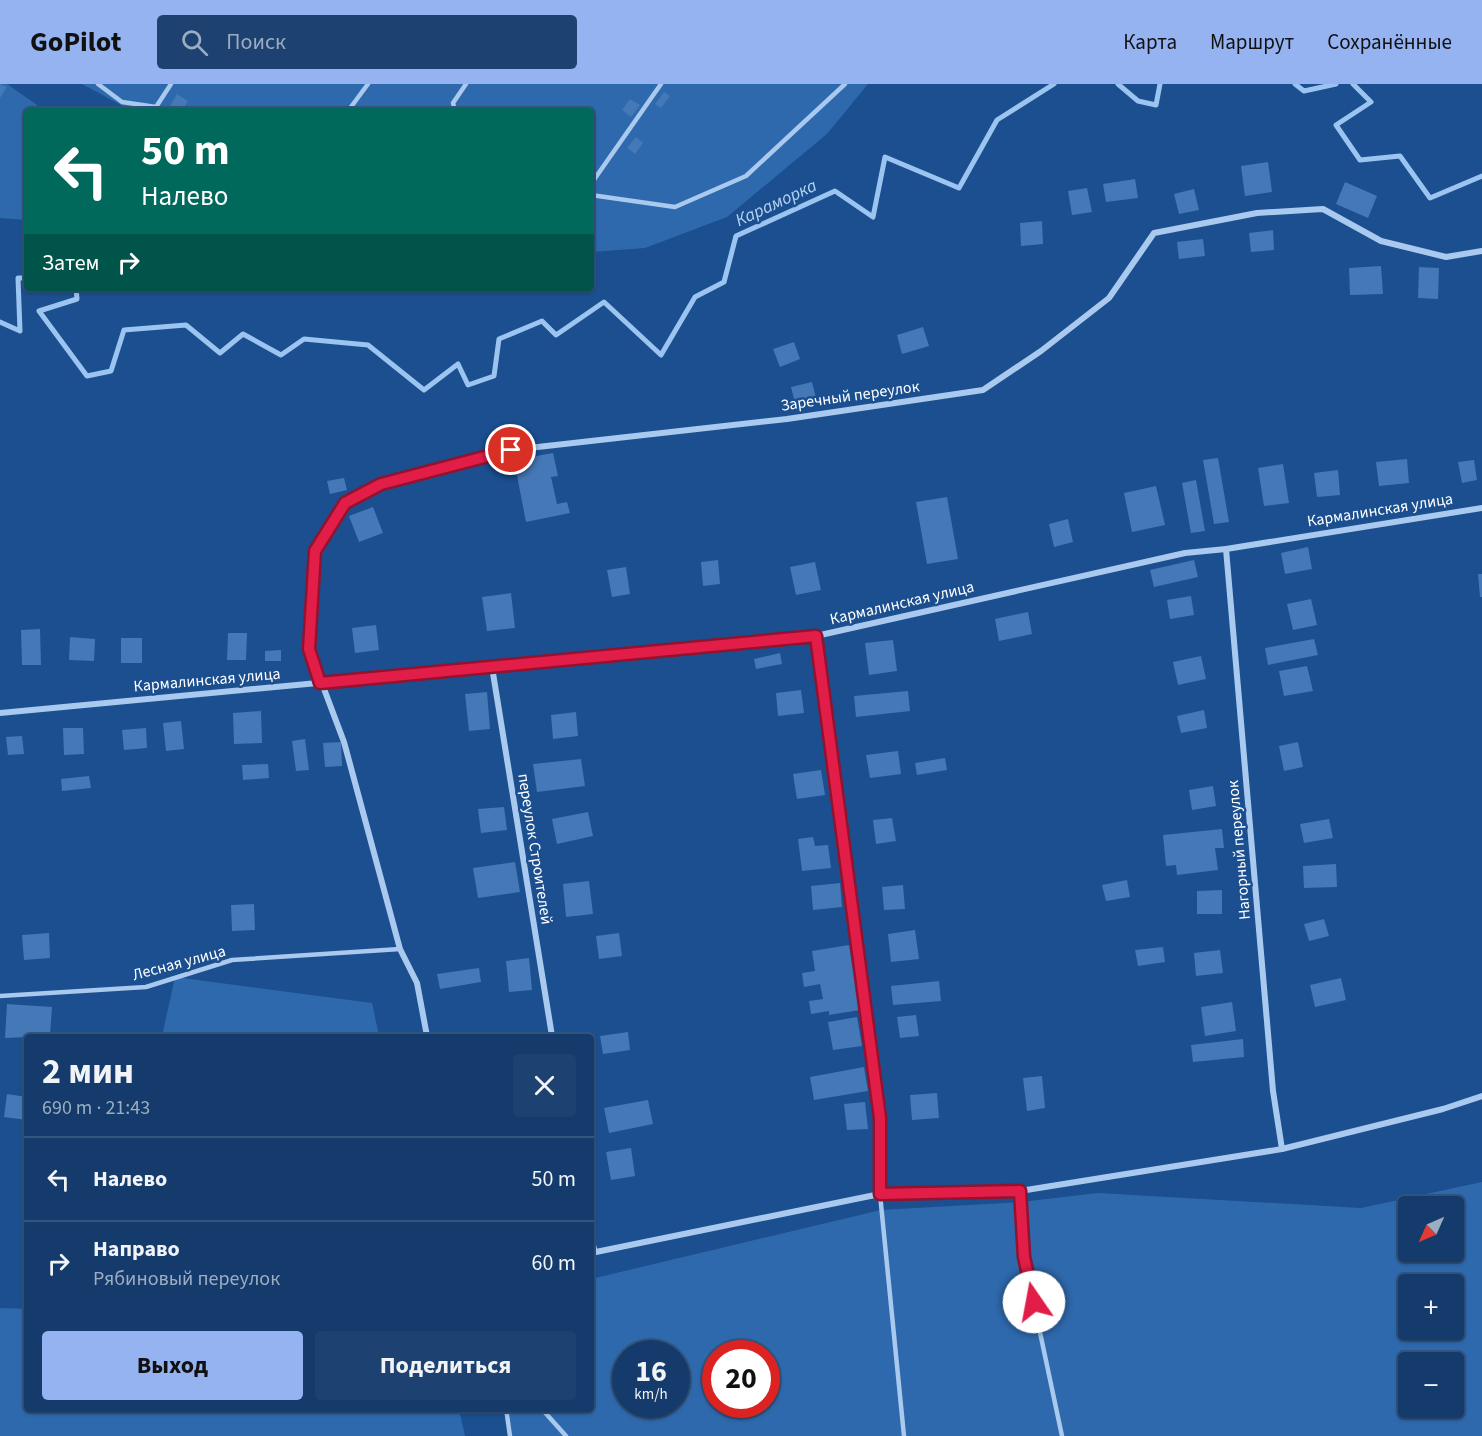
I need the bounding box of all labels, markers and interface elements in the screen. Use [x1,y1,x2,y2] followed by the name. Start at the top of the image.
[157,15,577,69] search box
[30,22,121,62] text: GoPilot
[178,26,211,59] icon: search
[226,26,286,58] text: Поиск
[1123,27,1177,57] text: Карта
[1210,27,1294,57] text: Маршрут
[1327,27,1452,57] text: Сохранённые
[141,121,230,181] text: 50 m
[42,132,120,210] icon: left
[731,173,821,233] water label: Караморка
[141,177,228,216] text: Налево
[112,246,145,279] icon: right
[42,247,100,279] text: Затем
[779,375,921,417] street label: Заречный переулок
[485,424,536,475] pin
[494,433,527,466] icon: arrive
[1305,488,1455,532] street label: Кармалинская улица
[828,576,976,630] street label: Кармалинская улица
[133,663,281,697] street label: Кармалинская улица
[512,772,558,926] street label: переулок Строителей
[1222,779,1256,921] street label: Нагорный переулок
[130,940,228,986] street label: Лесная улица
[42,1046,134,1097] text: 2 мин
[513,1054,576,1117] button: close
[42,1094,150,1122] text: 690 m · 21:43
[42,1163,75,1196] icon: left
[93,1163,167,1195] text: Налево
[531,1163,576,1195] text: 50 m
[1398,1196,1464,1262] north arrow
[1398,1196,1464,1418] map controls
[93,1233,180,1265] text: Направо
[42,1247,75,1280] icon: right
[531,1247,576,1279] text: 60 m
[93,1265,280,1293] text: Рябиновый переулок
[1002,1270,1066,1334] position arrow
[1398,1274,1464,1340] button: +
[42,1331,303,1400] button: Выход
[315,1331,576,1400] button: Поделиться
[702,1340,780,1418] speed limit sign: 20
[635,1350,667,1393] text: 16
[1398,1352,1464,1418] button: −
[634,1384,668,1405] text: km/h

